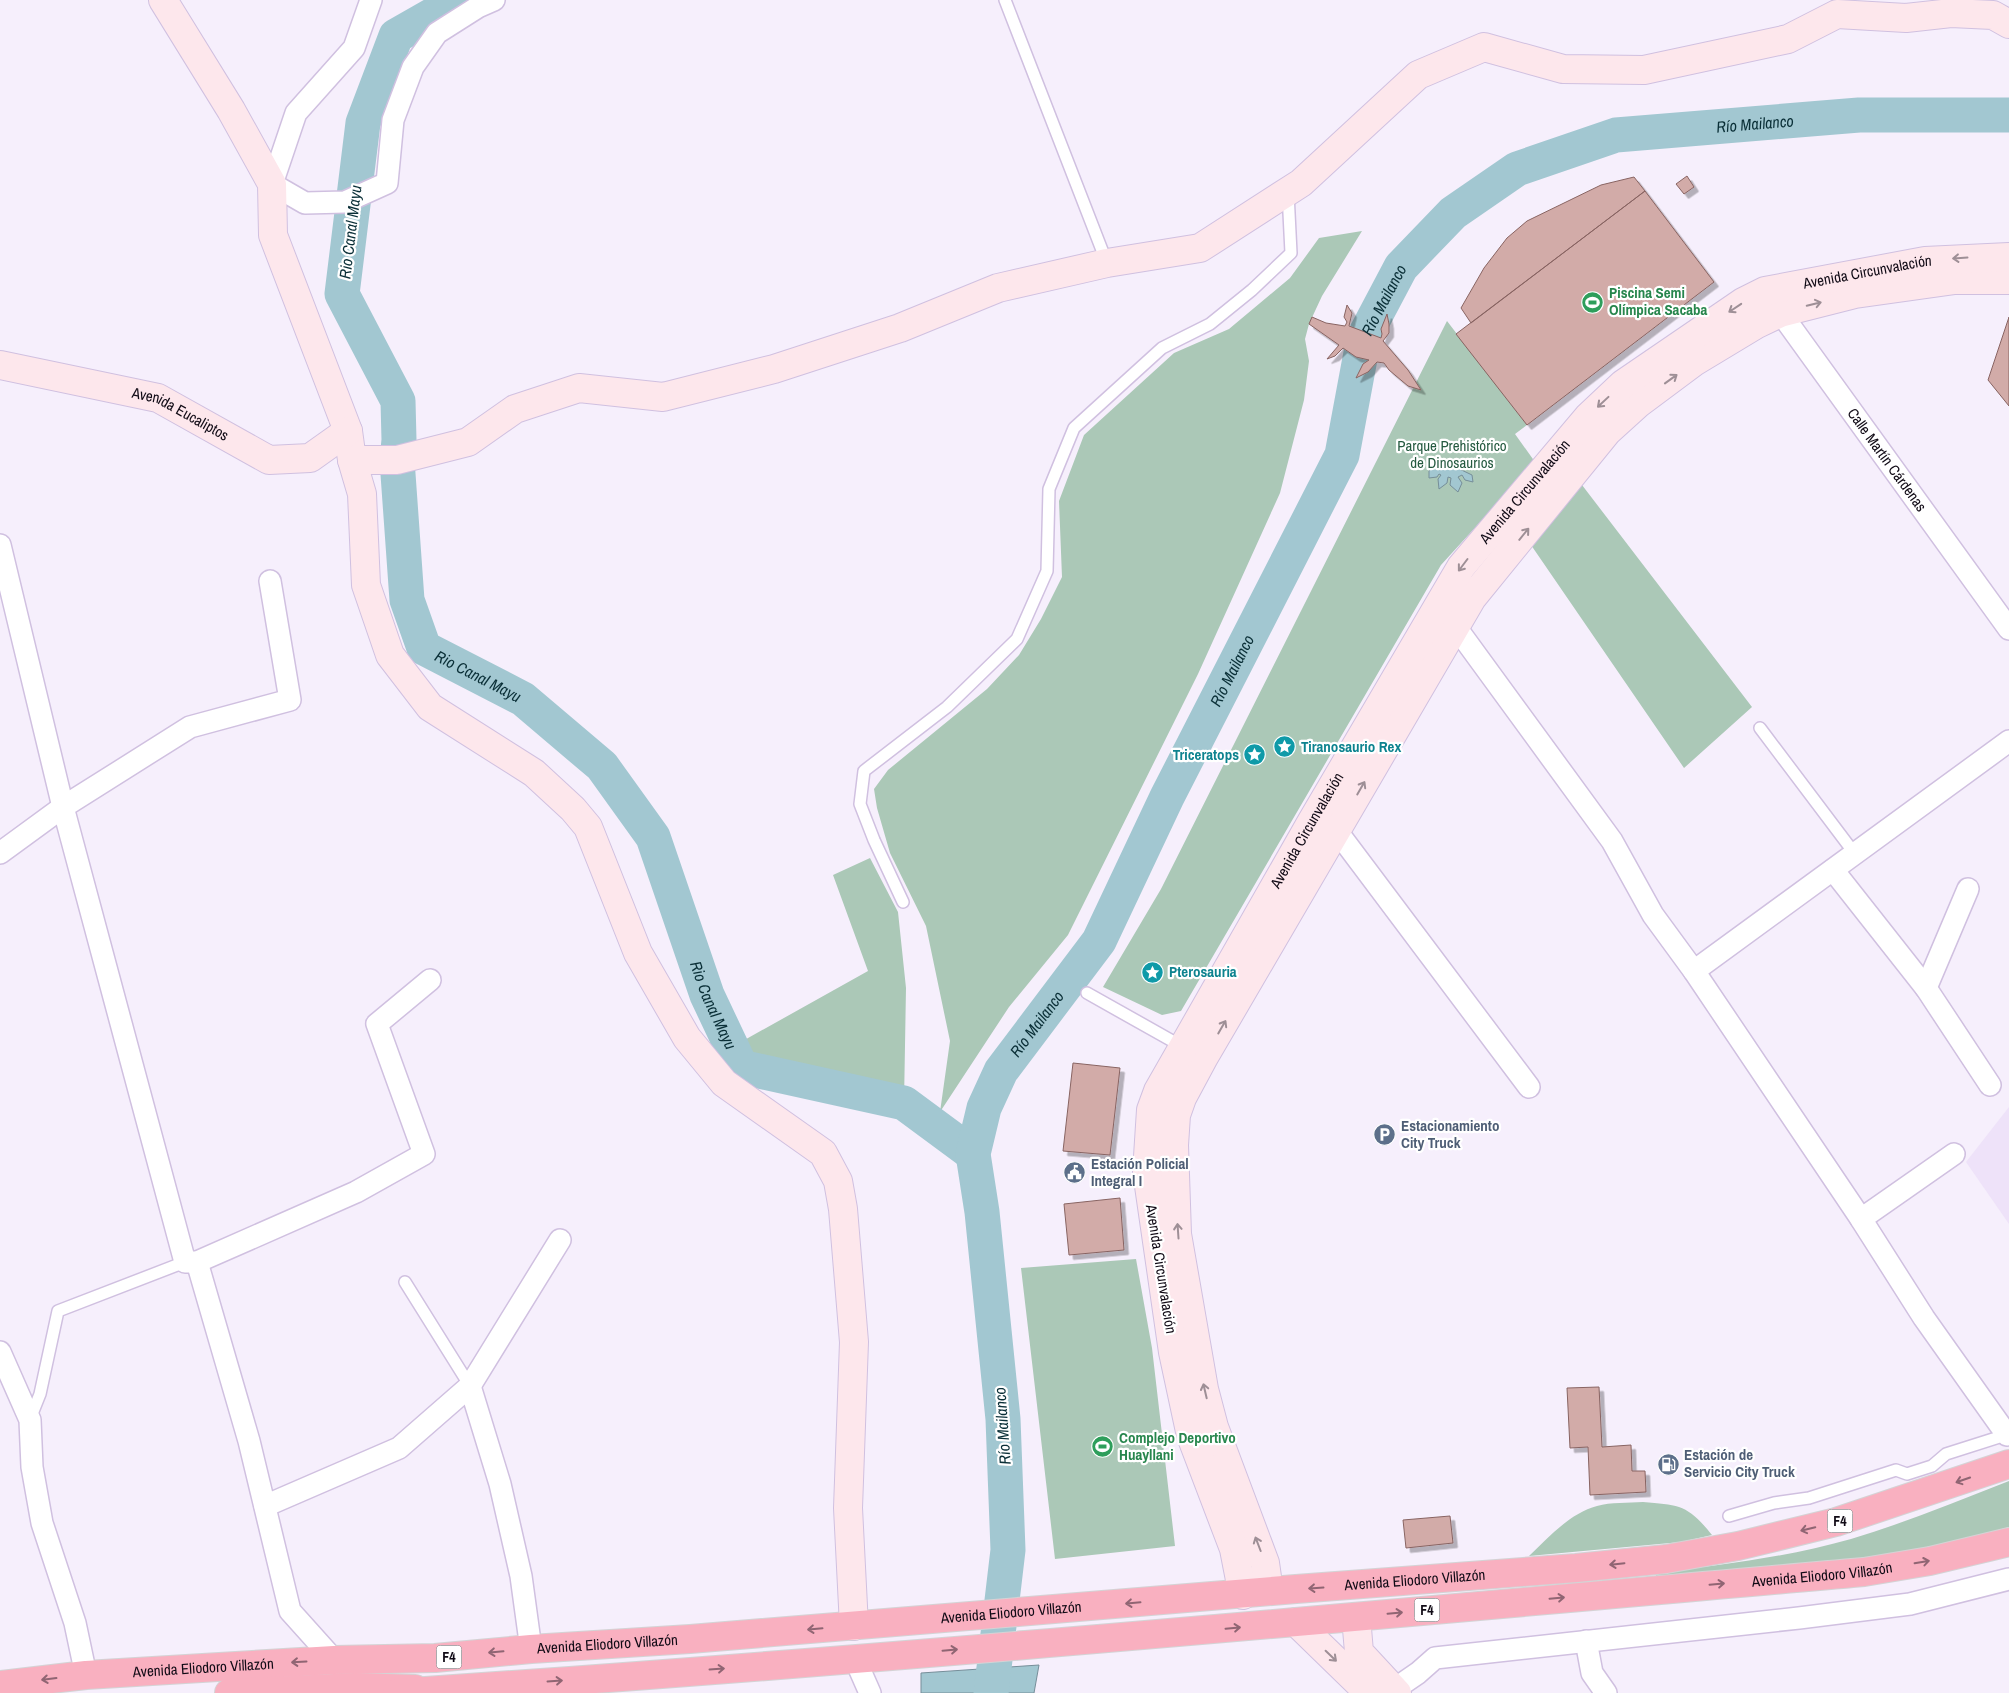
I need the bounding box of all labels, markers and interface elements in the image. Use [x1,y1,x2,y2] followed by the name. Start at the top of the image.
[1715,109,1794,138] water label: Río Mailanco
[333,184,367,280] water label: Rio Canal Mayu
[1800,250,1932,294] street label: Avenida Circunvalación
[1953,254,1969,263] one-way arrow
[1356,261,1411,339] water label: Río Mailanco
[1609,282,1708,320] place label: Piscina Semi Olímpica Sacaba
[1581,290,1605,314] sports icon: Piscina Semi Olímpica Sacaba
[1805,299,1821,309] one-way arrow
[1728,302,1742,313] one-way arrow
[1664,374,1678,384] one-way arrow
[129,382,233,446] street label: Avenida Eucaliptos
[1597,396,1610,408] one-way arrow
[1843,404,1932,516] street label: Calle Martín Cárdenas
[1397,435,1507,473] park label: Parque Prehistórico de Dinosaurios
[1474,435,1575,549] street label: Avenida Circunvalación
[1519,528,1530,541] one-way arrow
[1458,558,1468,572] one-way arrow
[1204,631,1259,710] water label: Río Mailanco
[431,645,525,707] water label: Rio Canal Mayu
[1273,735,1297,759] place icon: Tiranosaurio Rex
[1301,736,1401,757] place label: Tiranosaurio Rex
[1243,743,1267,767] place icon: Triceratops
[1173,744,1239,765] place label: Triceratops
[1264,768,1348,893] street label: Avenida Circunvalación
[1356,781,1366,796] one-way arrow
[685,958,742,1053] water label: Rio Canal Mayu
[1141,960,1165,984] place icon: Pterosauria
[1169,961,1237,982] place label: Pterosauria
[1005,986,1069,1061] water label: Río Mailanco
[1217,1021,1227,1035] one-way arrow
[1401,1115,1499,1153] place label: Estacionamiento City Truck
[1373,1123,1397,1147] parking icon: Estacionamiento City Truck
[1091,1153,1189,1191] place label: Estación Policial Integral I
[1063,1161,1087,1185] public building icon: Estación Policial Integral I
[1141,1202,1182,1335] street label: Avenida Circunvalación
[1173,1223,1182,1239] one-way arrow
[1200,1383,1209,1399] one-way arrow
[988,1387,1016,1465] water label: Río Mailanco
[1119,1427,1236,1465] place label: Complejo Deportivo Huayllani
[1091,1435,1115,1459] sports icon: Complejo Deportivo Huayllani
[1684,1444,1795,1482] place label: Estación de Servicio City Truck
[1656,1452,1680,1476] fuel station icon: Estación de Servicio City Truck
[1955,1475,1971,1485] one-way arrow
[1828,1510,1852,1532] road number: F4
[1801,1525,1817,1534] one-way arrow
[1253,1537,1262,1552] one-way arrow
[1750,1556,1894,1592] street label: Avenida Eliodoro Villazón
[1914,1557,1930,1567] one-way arrow
[1609,1559,1625,1569] one-way arrow
[1343,1564,1486,1595] street label: Avenida Eliodoro Villazón
[1709,1580,1725,1589] one-way arrow
[1308,1583,1324,1592] one-way arrow
[1549,1594,1565,1603] one-way arrow
[939,1596,1082,1628] street label: Avenida Eliodoro Villazón
[1414,1598,1440,1622] road number: F4
[1126,1599,1142,1608] one-way arrow
[1387,1608,1403,1618] one-way arrow
[1225,1623,1241,1632] one-way arrow
[807,1624,823,1634] one-way arrow
[535,1629,678,1659] street label: Avenida Eliodoro Villazón
[436,1645,462,1668] road number: F4
[942,1646,958,1655] one-way arrow
[488,1647,504,1657] one-way arrow
[1325,1650,1337,1662] one-way arrow
[131,1653,274,1682] street label: Avenida Eliodoro Villazón
[291,1657,307,1666] one-way arrow
[708,1665,724,1674] one-way arrow
[42,1674,58,1684] one-way arrow
[546,1677,562,1686] one-way arrow

